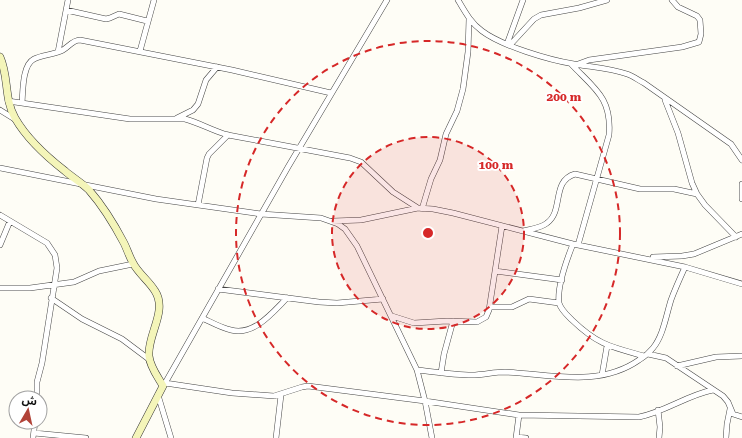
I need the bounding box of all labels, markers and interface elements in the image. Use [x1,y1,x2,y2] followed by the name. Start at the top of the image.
[547,90,582,104] text: 200 m
[479,158,514,172] text: 100 m
[421,226,435,240] centre of rings
[8,390,48,430] north arrow
[21,393,38,408] text: ش

